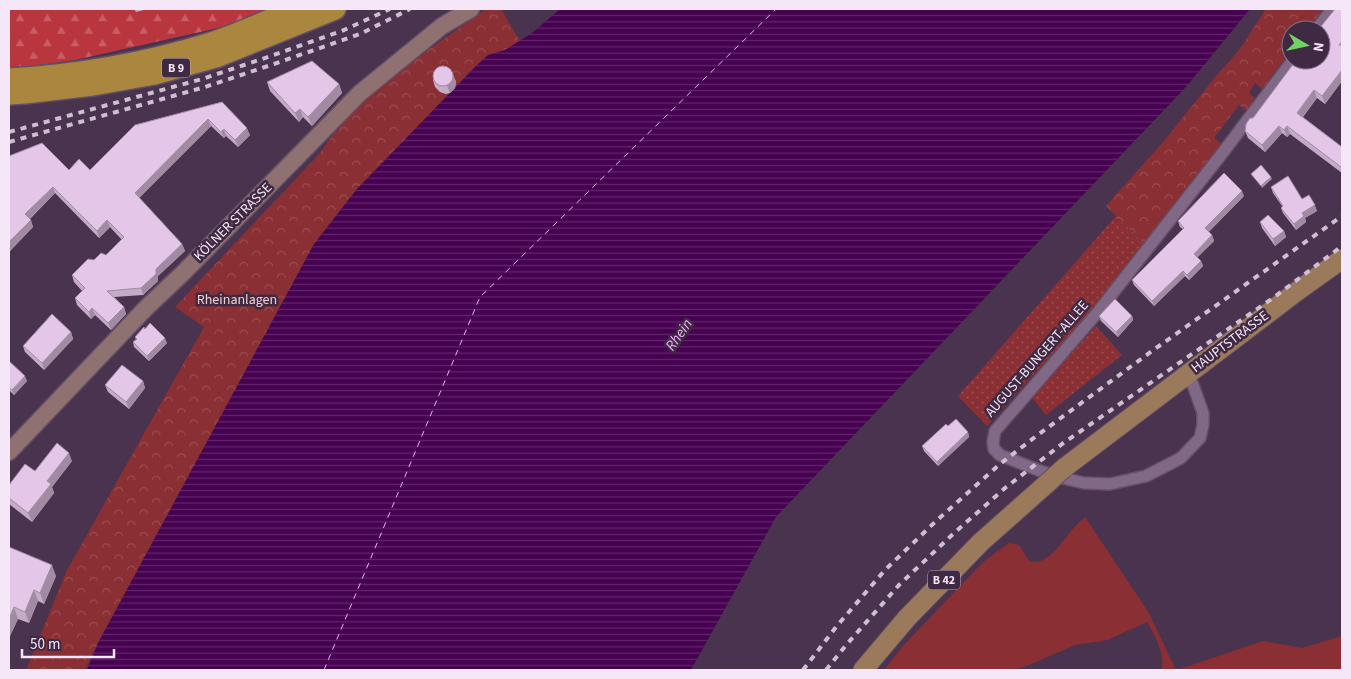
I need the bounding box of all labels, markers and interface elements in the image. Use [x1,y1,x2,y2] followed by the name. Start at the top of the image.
[1281,20,1331,70] north arrow
[1307,41,1328,53] text: N
[162,58,190,78] road number: B 9
[189,178,277,266] street label: KÖLNER STRASSE
[197,290,277,310] park label: Rheinanlagen
[981,296,1093,422] street label: AUGUST-BUNGERT-ALLEE
[1187,306,1273,378] street label: HAUPTSTRASSE
[660,315,698,355] water label: Rhein
[928,570,960,590] road number: B 42
[22,626,115,658] scale bar
[30,634,60,655] text: 50 m

